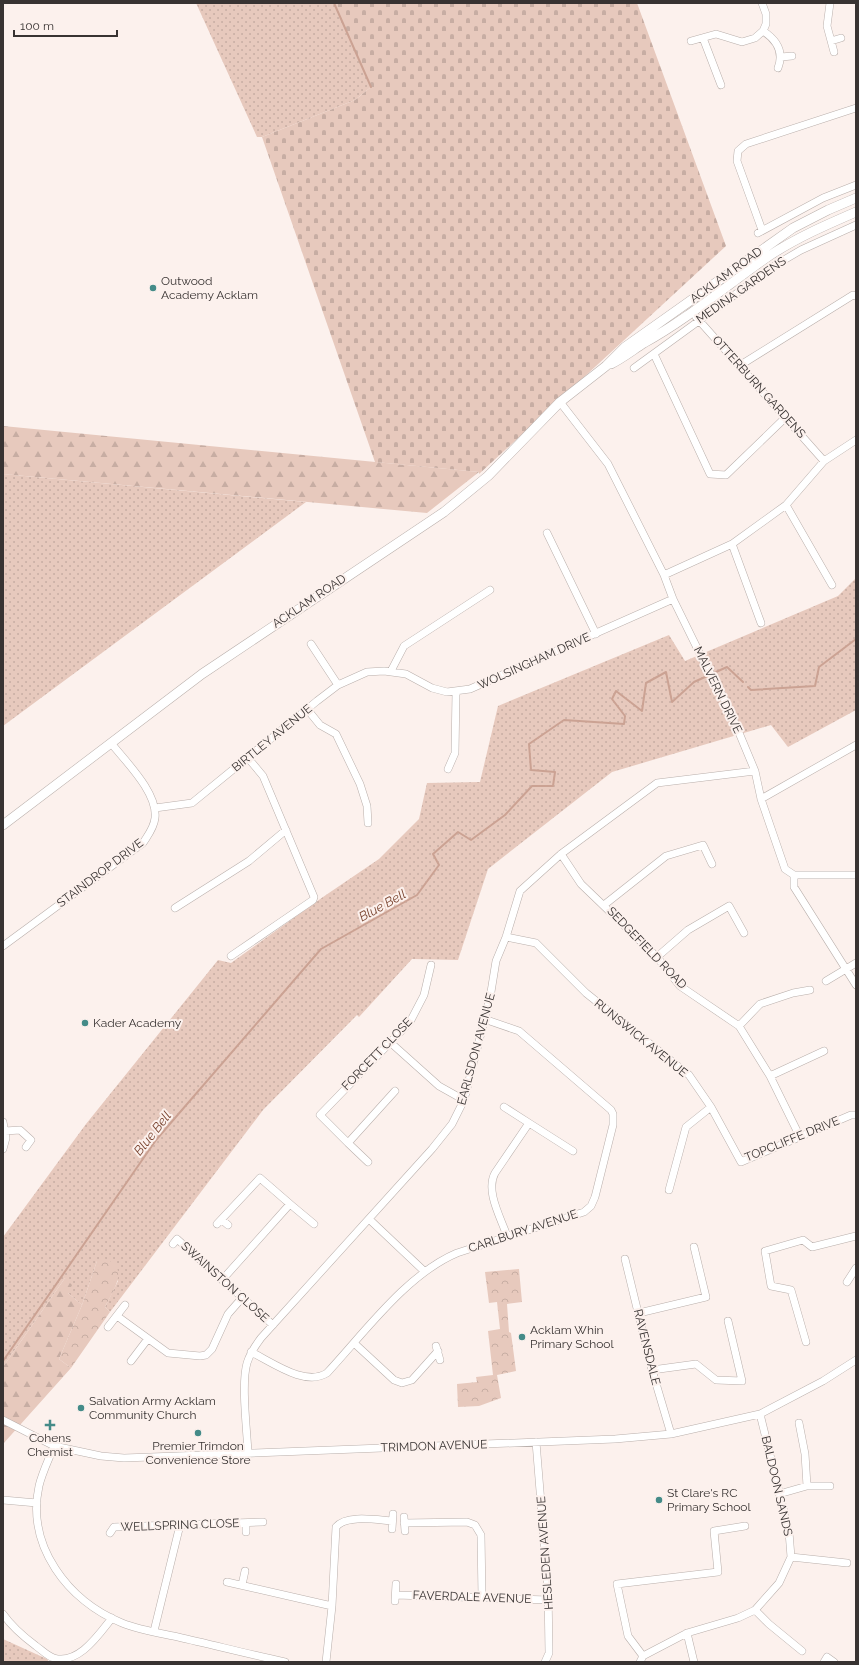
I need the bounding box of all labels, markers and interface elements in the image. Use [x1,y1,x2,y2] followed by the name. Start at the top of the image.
[14,12,117,38] scale bar
[20,19,54,33] text: 100 m
[687,244,765,306] street label: ACKLAM ROAD
[693,254,789,326] street label: MEDINA GARDENS
[161,274,258,302] place label: Outwood Academy Acklam
[148,283,158,293] marker: Outwood Academy Acklam
[709,333,809,441] street label: OTTERBURN GARDENS
[270,571,349,631] street label: ACKLAM ROAD
[476,630,592,692] street label: WOLSINGHAM DRIVE
[691,644,745,736] street label: MALVERN DRIVE
[229,701,315,775] street label: BIRTLEY AVENUE
[54,836,146,910] street label: STAINDROP DRIVE
[356,886,409,924] water label: Blue Bell
[604,904,690,992] street label: SEDGEFIELD ROAD
[454,991,498,1107] street label: EARLSDON AVENUE
[592,996,690,1080] street label: RUNSWICK AVENUE
[339,1015,415,1093] street label: FORCETT CLOSE
[93,1016,182,1030] place label: Kader Academy
[80,1018,90,1028] marker: Kader Academy
[131,1108,175,1158] water label: Blue Bell
[743,1114,841,1164] street label: TOPCLIFFE DRIVE
[467,1207,579,1255] street label: CARLBURY AVENUE
[178,1239,272,1325] street label: SWAINSTON CLOSE
[631,1308,663,1386] street label: RAVENSDALE
[530,1323,614,1351] place label: Acklam Whin Primary School
[517,1332,527,1342] marker: Acklam Whin Primary School
[89,1394,216,1422] place label: Salvation Army Acklam Community Church
[76,1403,86,1413] marker: Salvation Army Acklam Community Church
[45,1420,55,1430] marker: Cohens Chemist
[193,1428,203,1438] marker: Premier Trimdon Convenience Store
[27,1431,73,1459] place label: Cohens Chemist
[759,1435,795,1537] street label: BALDOON SANDS
[380,1437,488,1455] street label: TRIMDON AVENUE
[145,1439,251,1467] place label: Premier Trimdon Convenience Store
[667,1486,751,1514] place label: St Clare's RC Primary School
[654,1495,664,1505] marker: St Clare's RC Primary School
[534,1496,556,1610] street label: HESLEDEN AVENUE
[120,1516,240,1534] street label: WELLSPRING CLOSE
[412,1588,532,1606] street label: FAVERDALE AVENUE

